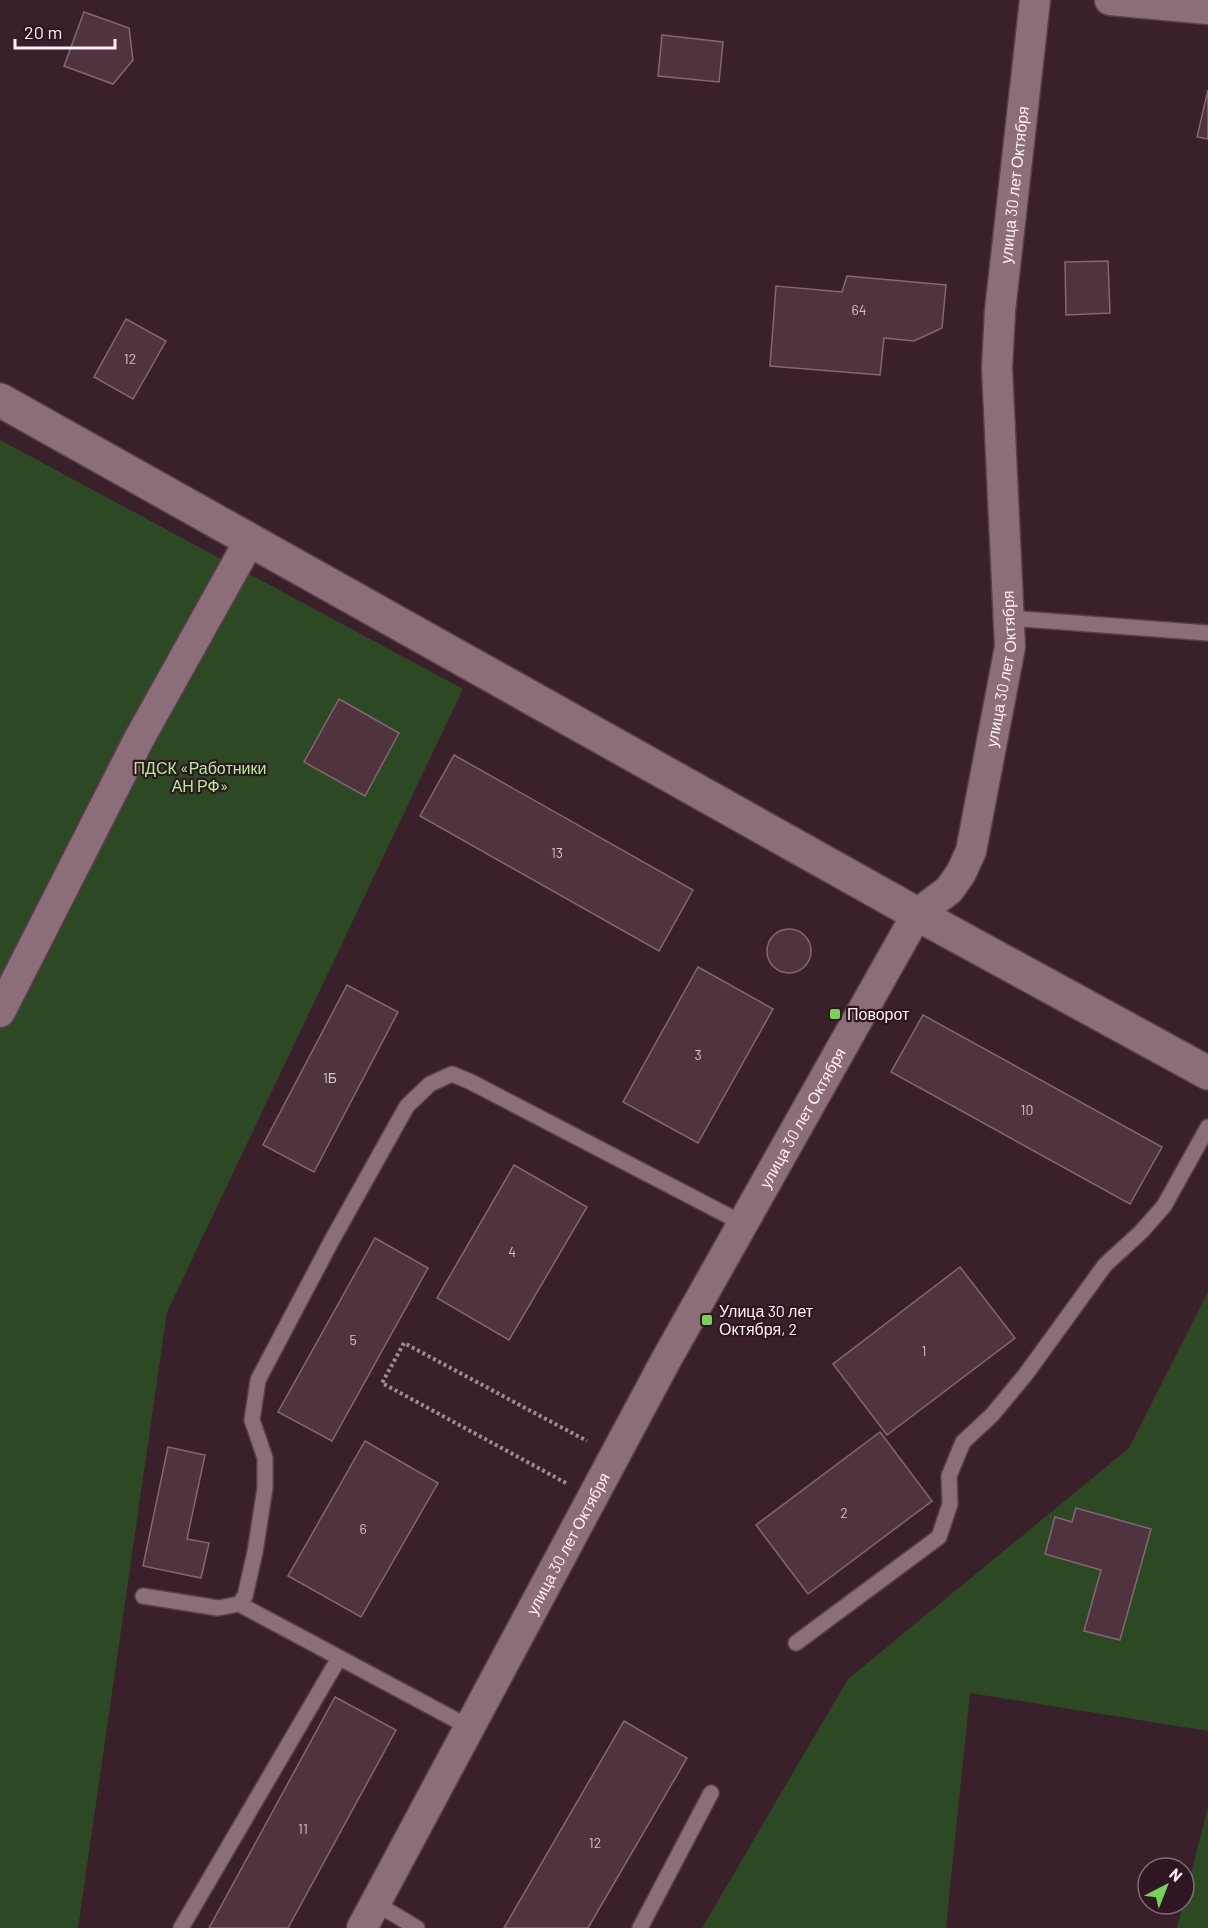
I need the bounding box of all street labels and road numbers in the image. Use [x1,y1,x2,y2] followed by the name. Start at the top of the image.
[995,105,1032,264] street label: улица 30 лет Октября
[981,590,1019,749] street label: улица 30 лет Октября
[755,1044,849,1191] street label: улица 30 лет Октября
[522,1469,613,1618] street label: улица 30 лет Октября

